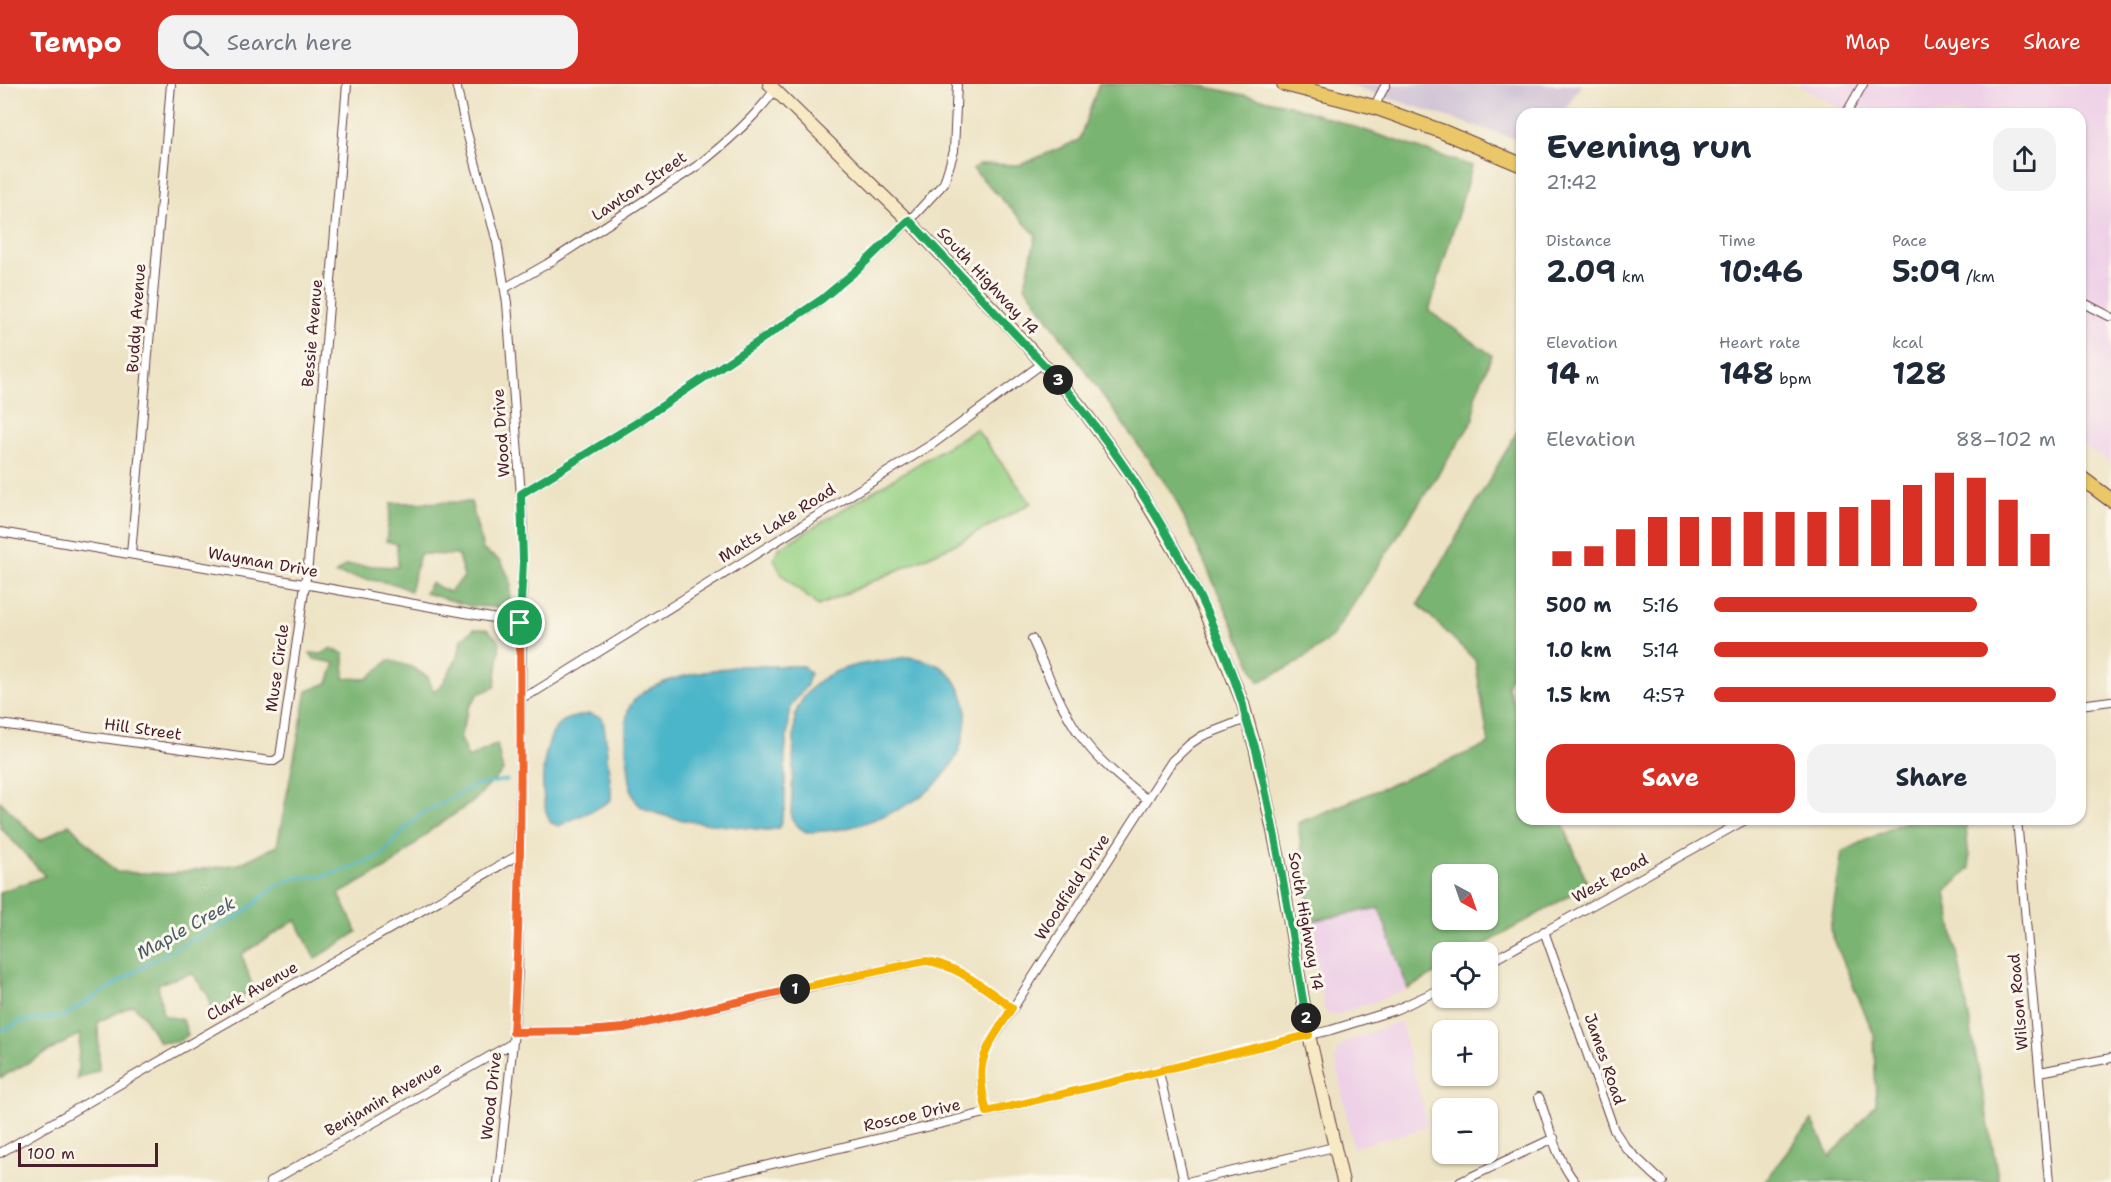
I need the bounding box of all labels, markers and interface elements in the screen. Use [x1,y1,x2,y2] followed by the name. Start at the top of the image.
[158,15,578,69] search box
[30,23,122,61] text: Tempo
[179,26,212,59] icon: search
[227,28,352,57] text: Search here
[1845,28,1890,56] text: Map
[1923,28,1990,56] text: Layers
[2023,28,2081,56] text: Share
[1546,124,1752,169] text: Evening run
[1993,128,2056,191] button: share
[587,146,691,226] street label: Lawton Street
[1546,169,1598,195] text: 21:42
[933,223,1043,339] street label: South Highway 14
[1546,230,1612,251] text: Distance
[1719,230,1756,251] text: Time
[1892,230,1927,251] text: Pace
[1546,251,1616,292] text: 2.09
[1719,251,1803,292] text: 10:46
[1892,251,1961,292] text: 5:09
[122,263,150,373] street label: Buddy Avenue
[1616,266,1644,287] text: km
[1961,266,1995,287] text: /km
[297,278,327,388] street label: Bessie Avenue
[1546,332,1618,353] text: Elevation
[1719,332,1801,353] text: Heart rate
[1892,332,1923,353] text: kcal
[1546,353,1580,394] text: 14
[1719,353,1774,394] text: 148
[1892,353,1946,394] text: 128
[1043,365,1073,395] pin: 3
[1580,368,1599,389] text: m
[1774,368,1812,389] text: bpm
[1052,369,1064,390] text: 3
[487,388,515,478] street label: Wood Drive
[1546,426,1636,452] text: Elevation
[1956,426,2056,452] text: 88–102 m
[715,479,839,567] street label: Matts Lake Road
[206,542,320,582] street label: Wayman Drive
[1546,592,1612,618] text: 500 m
[1642,592,1679,618] text: 5:16
[494,597,545,648] pin
[503,606,536,639] icon: arrive
[260,623,294,713] street label: Muse Circle
[1546,637,1611,663] text: 1.0 km
[1642,637,1679,663] text: 5:14
[1546,682,1610,708] text: 1.5 km
[1642,682,1685,708] text: 4:57
[103,713,183,745] street label: Hill Street
[1546,744,1795,813] button: Save
[1807,744,2056,813] button: Share
[1030,830,1114,944] street label: Woodfield Drive
[1568,848,1652,908] street label: West Road
[1283,850,1329,992] street label: South Highway 14
[1432,864,1498,930] north arrow
[1432,864,1498,1164] map controls
[132,891,240,965] water label: Maple Creek
[1432,942,1498,1008] button: locate
[2003,953,2033,1051] street label: Wilson Road
[202,956,302,1026] street label: Clark Avenue
[780,974,810,1004] pin: 1
[791,978,799,999] text: 1
[1291,1003,1321,1033] pin: 2
[1300,1007,1312,1028] text: 2
[1580,1010,1630,1108] street label: James Road
[1432,1020,1498,1086] button: +
[476,1051,506,1141] street label: Wood Drive
[321,1057,445,1141] street label: Benjamin Avenue
[861,1094,963,1136] street label: Roscoe Drive
[1432,1098,1498,1164] button: −
[18,1140,158,1168] scale bar
[27,1143,75,1164] text: 100 m

